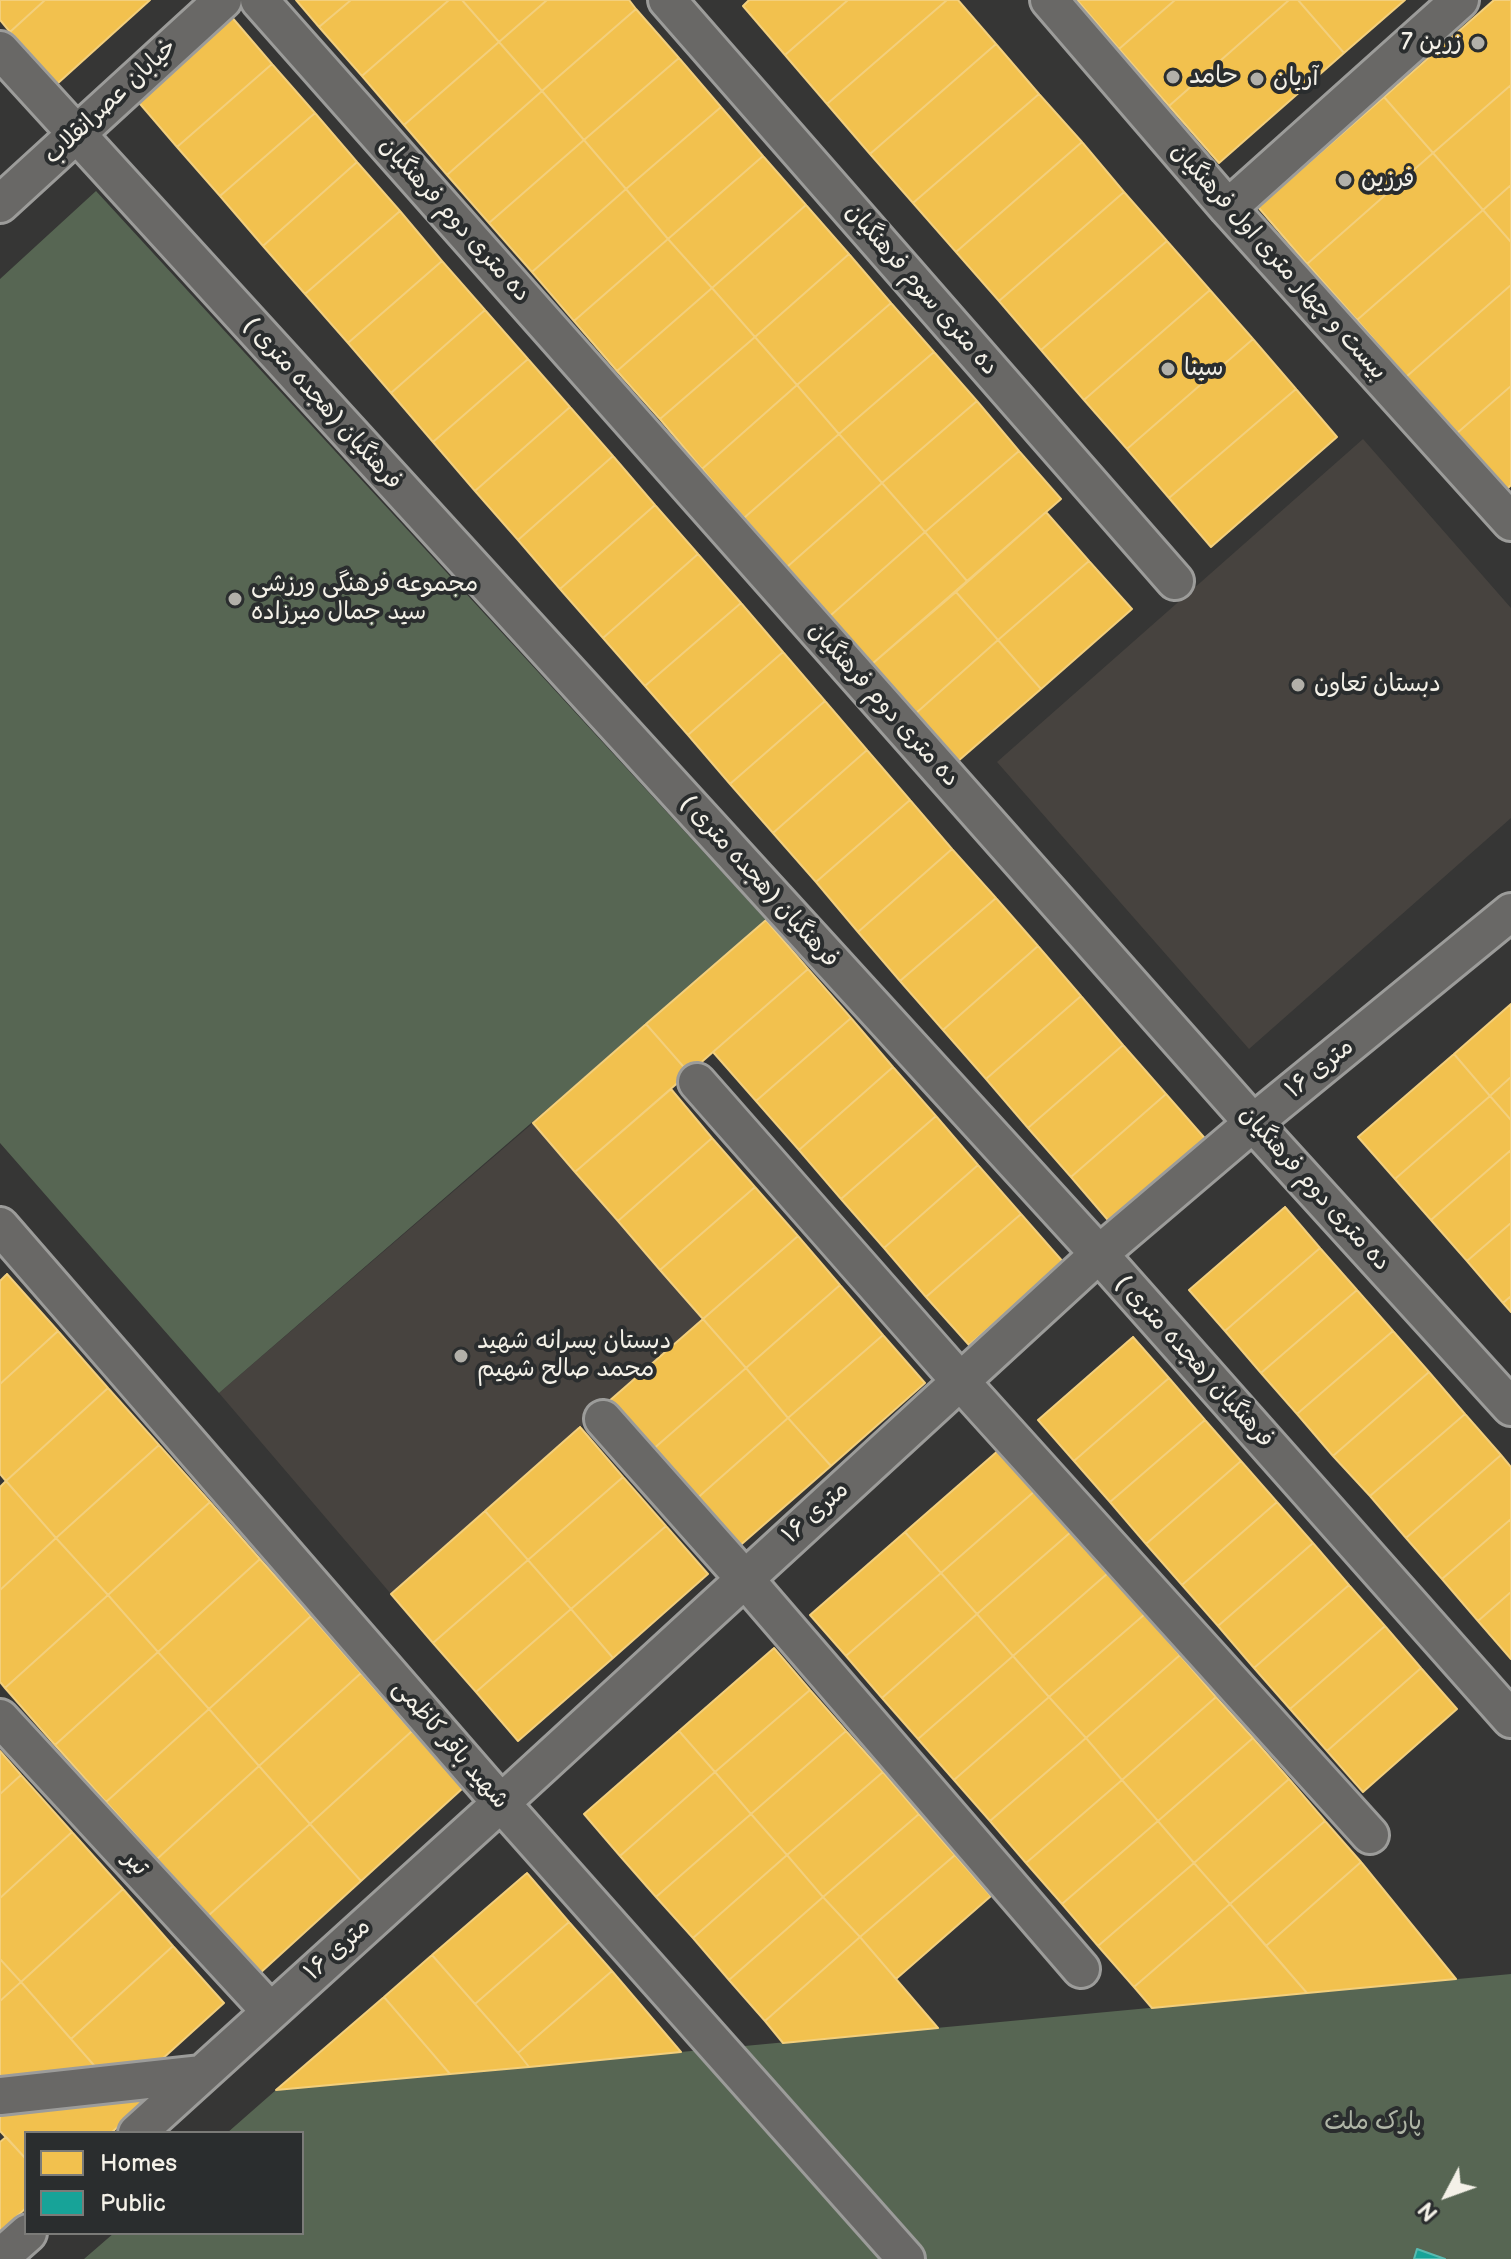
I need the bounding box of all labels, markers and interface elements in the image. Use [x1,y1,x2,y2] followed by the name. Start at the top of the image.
[1401,29,1462,57] place label: زرین 7
[39,33,183,171] street label: خیابان عصرانقلاب
[1469,34,1487,52] marker: زرین 7
[1189,63,1237,91] place label: حامد
[1273,65,1318,93] place label: آریان
[1164,68,1182,86] marker: حامد
[1248,70,1266,88] marker: آریان
[372,132,536,308] street label: ده متری دوم فرهنگیان
[1164,138,1392,386] street label: بیست و چهار متری اول فرهنگیان
[1361,166,1415,194] place label: فرزین
[1336,171,1354,189] marker: فرزین
[838,198,1004,382] street label: ده متری سوم فرهنگیان
[237,312,407,496] street label: فرهنگیان (هجده متری )
[1184,355,1224,383] place label: سینا
[1159,360,1177,378] marker: سینا
[251,571,478,627] place label: مجموعه فرهنگی ورزشی سید جمال میرزاده
[226,590,244,608] marker: مجموعه فرهنگی ورزشی سید جمال میرزاده
[801,617,965,793] street label: ده متری دوم فرهنگیان
[1314,671,1441,699] place label: دبستان تعاون
[1289,676,1307,694] marker: دبستان تعاون
[674,790,844,974] street label: فرهنگیان (هجده متری )
[1280,1033,1360,1105] street label: ۱۶ متری
[1232,1101,1396,1277] street label: ده متری دوم فرهنگیان
[1109,1270,1279,1454] street label: فرهنگیان (هجده متری )
[477,1328,671,1384] place label: دبستان پسرانه شهید محمد صالح شهیم
[452,1347,470,1365] marker: دبستان پسرانه شهید محمد صالح شهیم
[777,1476,855,1550] street label: ۱۶ متری
[386,1674,514,1816] street label: شهید باقر کاظمی
[116,1845,154,1883] street label: تیر
[299,1913,377,1987] street label: ۱۶ متری
[1324,2109,1422,2137] park label: پارک ملت
[24,2131,304,2235] legend
[100,2149,177,2178] text: Homes
[1407,2155,1487,2235] north arrow
[100,2189,166,2218] text: Public
[1413,2196,1444,2226] text: N

